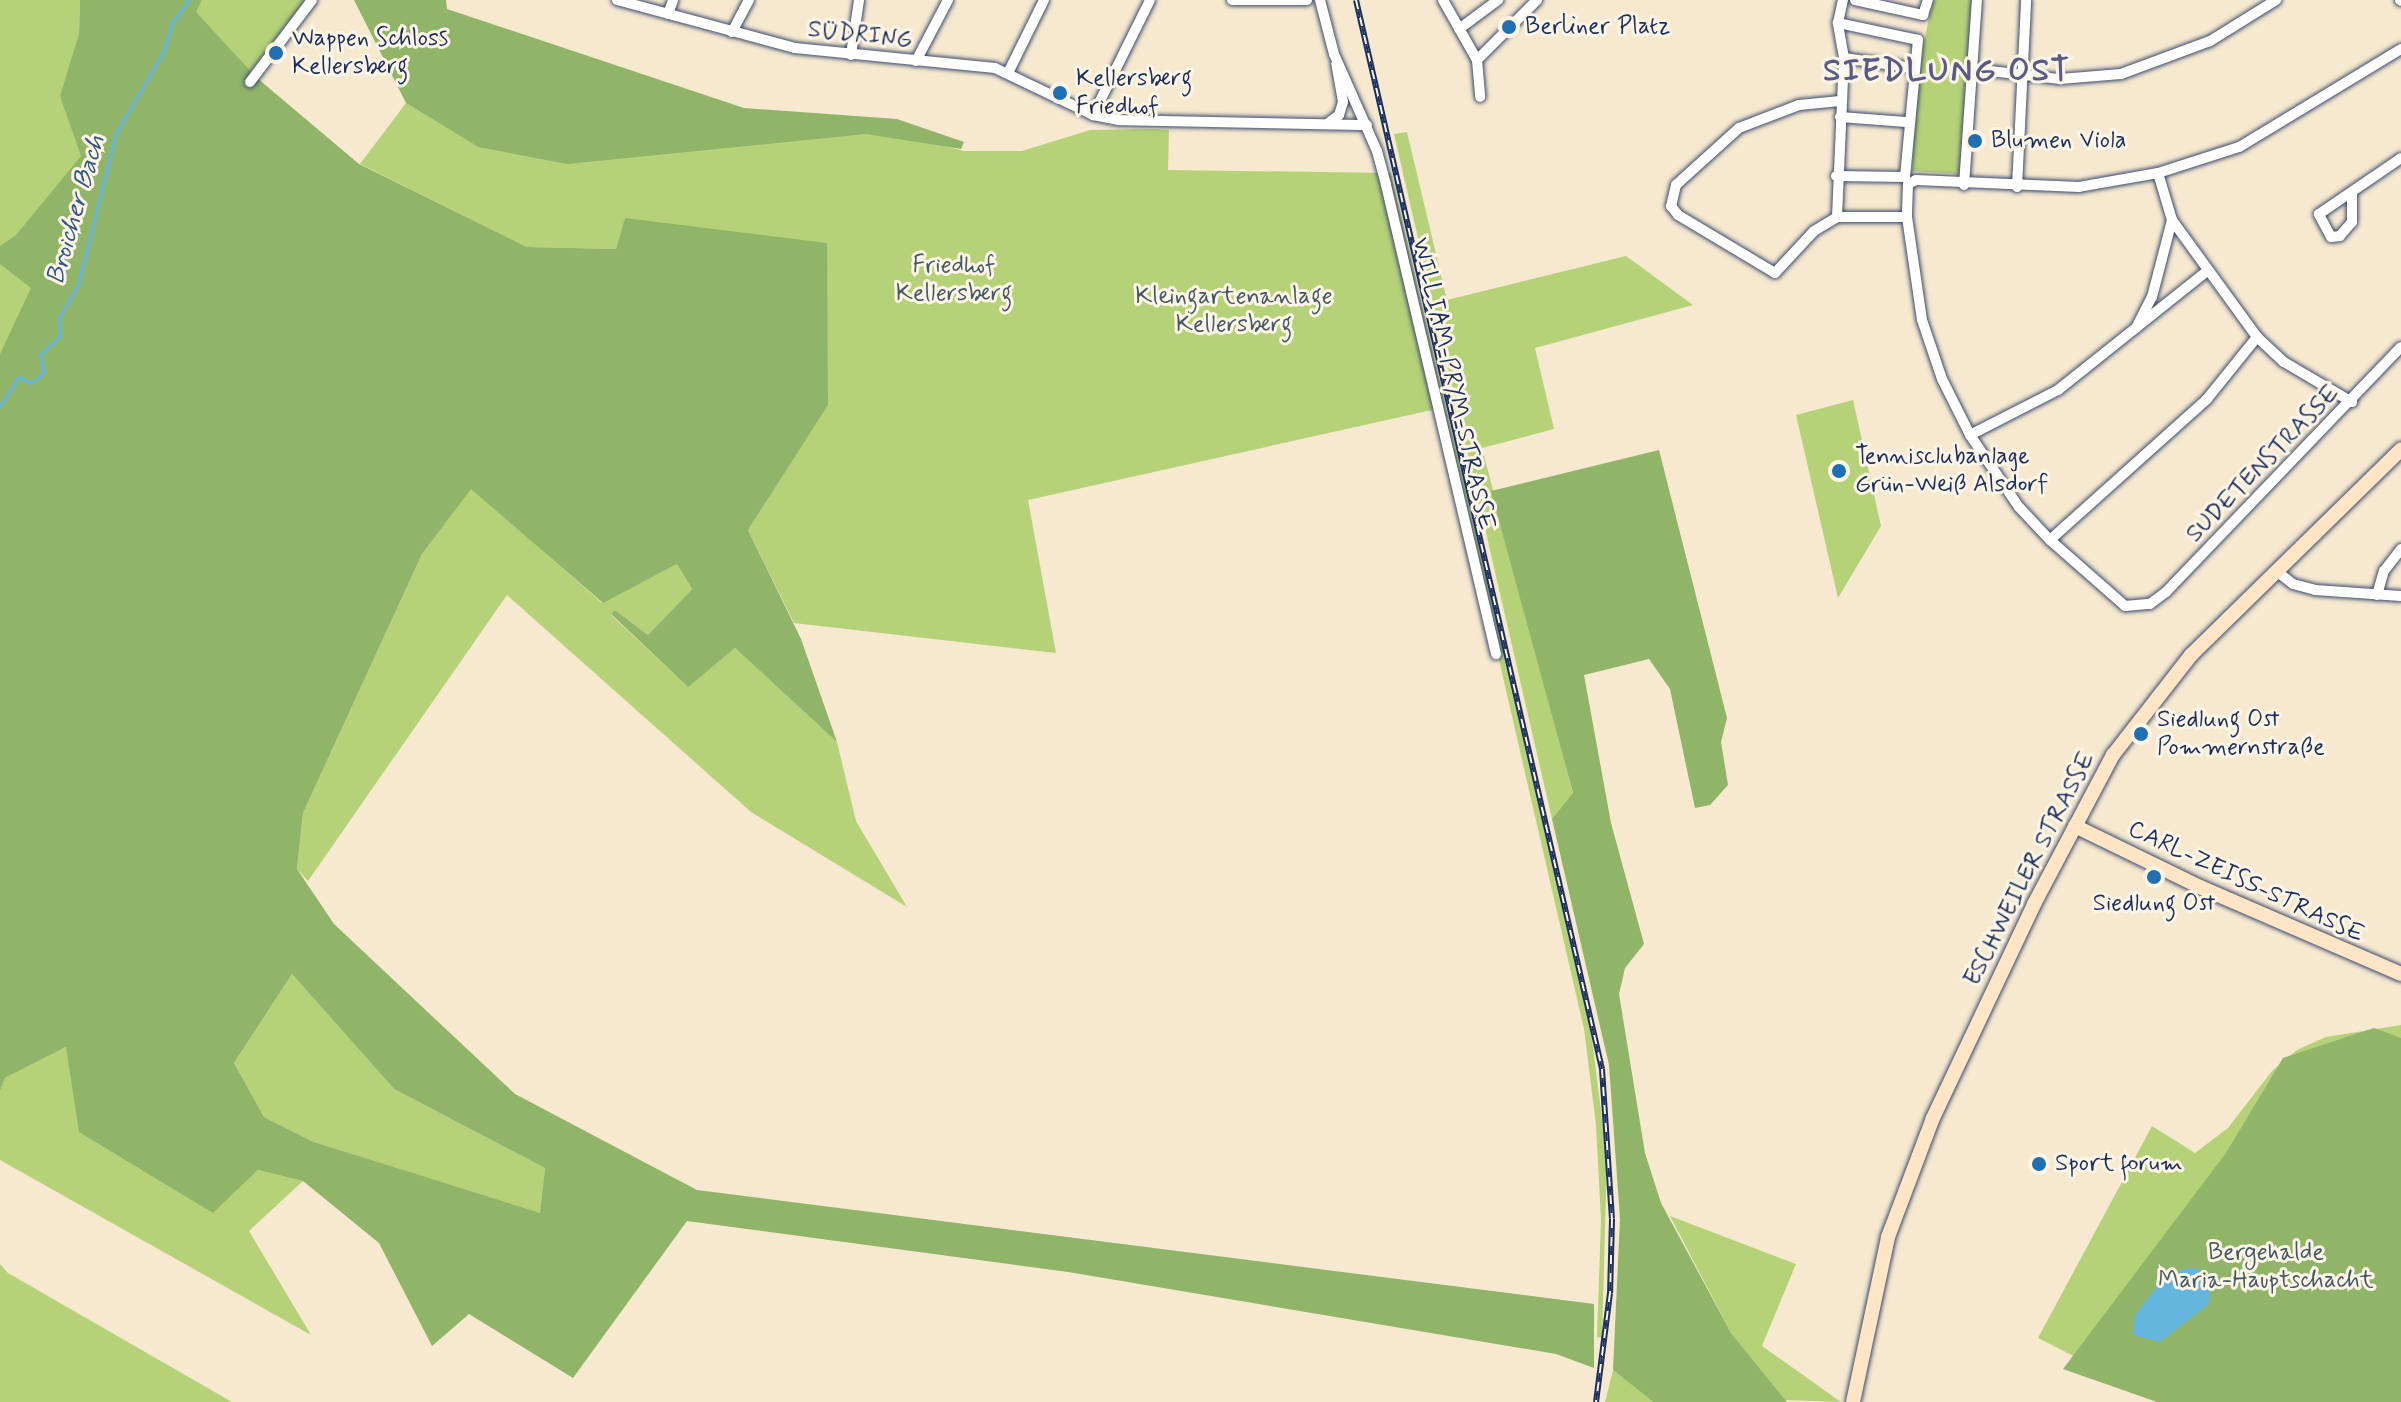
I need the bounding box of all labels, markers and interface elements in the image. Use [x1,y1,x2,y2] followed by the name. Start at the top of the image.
[1525,13,1671,41] place label: Berliner Platz
[806,15,914,55] street label: SÜDRING
[1500,18,1518,36] marker: Berliner Platz
[292,25,449,81] place label: Wappen Schloss Kellersberg
[267,44,285,62] marker: Wappen Schloss Kellersberg
[1821,52,2073,90] district label: SIEDLUNG OST
[1076,65,1192,121] place label: Kellersberg Friedhof
[1051,84,1069,102] marker: Kellersberg Friedhof
[1991,127,2130,155] place label: Blumen Viola
[41,131,113,289] water label: Broicher Bach
[1966,132,1984,150] marker: Blumen Viola
[1405,235,1501,533] street label: WILLIAM-PRYM-STRASSE
[896,252,1012,308] park label: Friedhof Kellersberg
[1135,283,1333,339] park label: Kleingartenanlage Kellersberg
[2180,379,2346,549] street label: SUDETENSTRASSE
[1855,443,2048,499] place label: Tennisclubanlage Grün-Weiß Alsdorf
[1830,462,1848,480] marker: Tennisclubanlage Grün-Weiß Alsdorf
[2157,706,2325,762] place label: Siedlung Ost Pommernstraße
[2132,725,2150,743] marker: Siedlung Ost Pommernstraße
[1958,747,2102,991] street label: ESCHWEILER STRASSE
[2123,815,2369,949] street label: CARL-ZEISS-STRASSE
[2145,868,2163,886] marker: Siedlung Ost
[2093,890,2215,918] place label: Siedlung Ost
[2055,1150,2183,1178] place label: Sport forum
[2030,1155,2048,1173] marker: Sport forum
[2158,1239,2374,1295] park label: Bergehalde Maria-Hauptschacht

